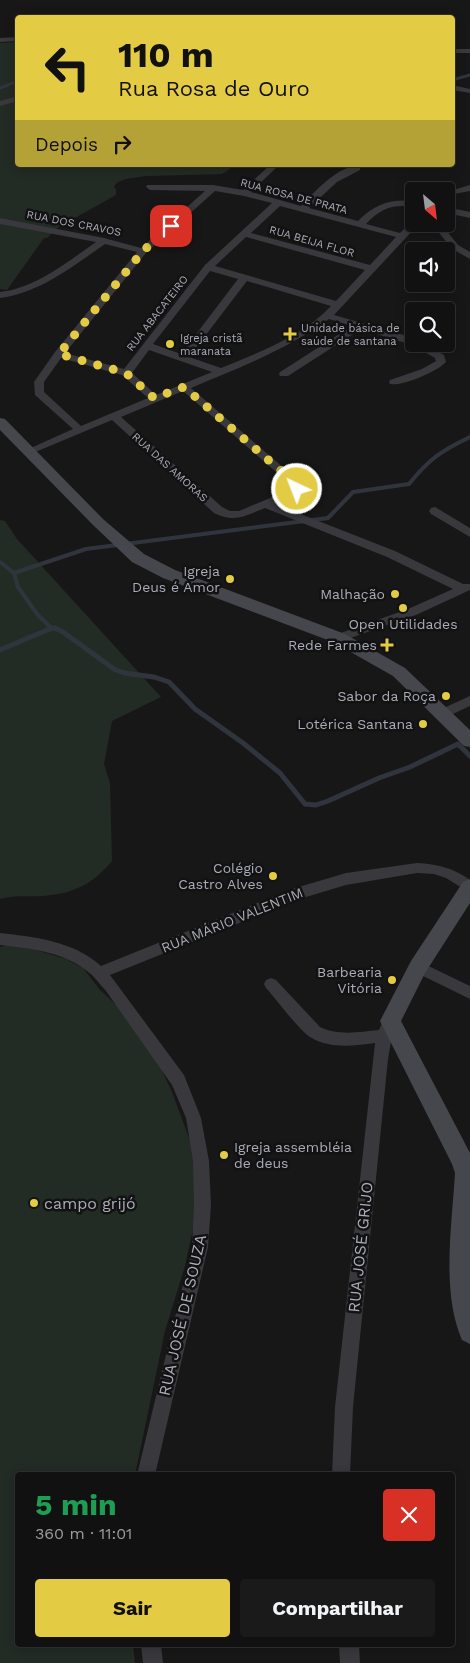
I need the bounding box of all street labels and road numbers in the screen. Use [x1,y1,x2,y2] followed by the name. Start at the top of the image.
[239,176,349,217] street label: RUA ROSA DE PRATA
[26,208,122,239] street label: RUA DOS CRAVOS
[268,223,356,260] street label: RUA BEIJA FLOR
[124,273,191,354] street label: RUA ABACATEIRO
[129,430,210,505] street label: RUA DAS AMORAS
[159,884,305,956] street label: RUA MÁRIO VALENTIM
[344,1181,377,1313] street label: RUA JOSÉ GRIJO
[155,1232,210,1398] street label: RUA JOSÉ DE SOUZA

